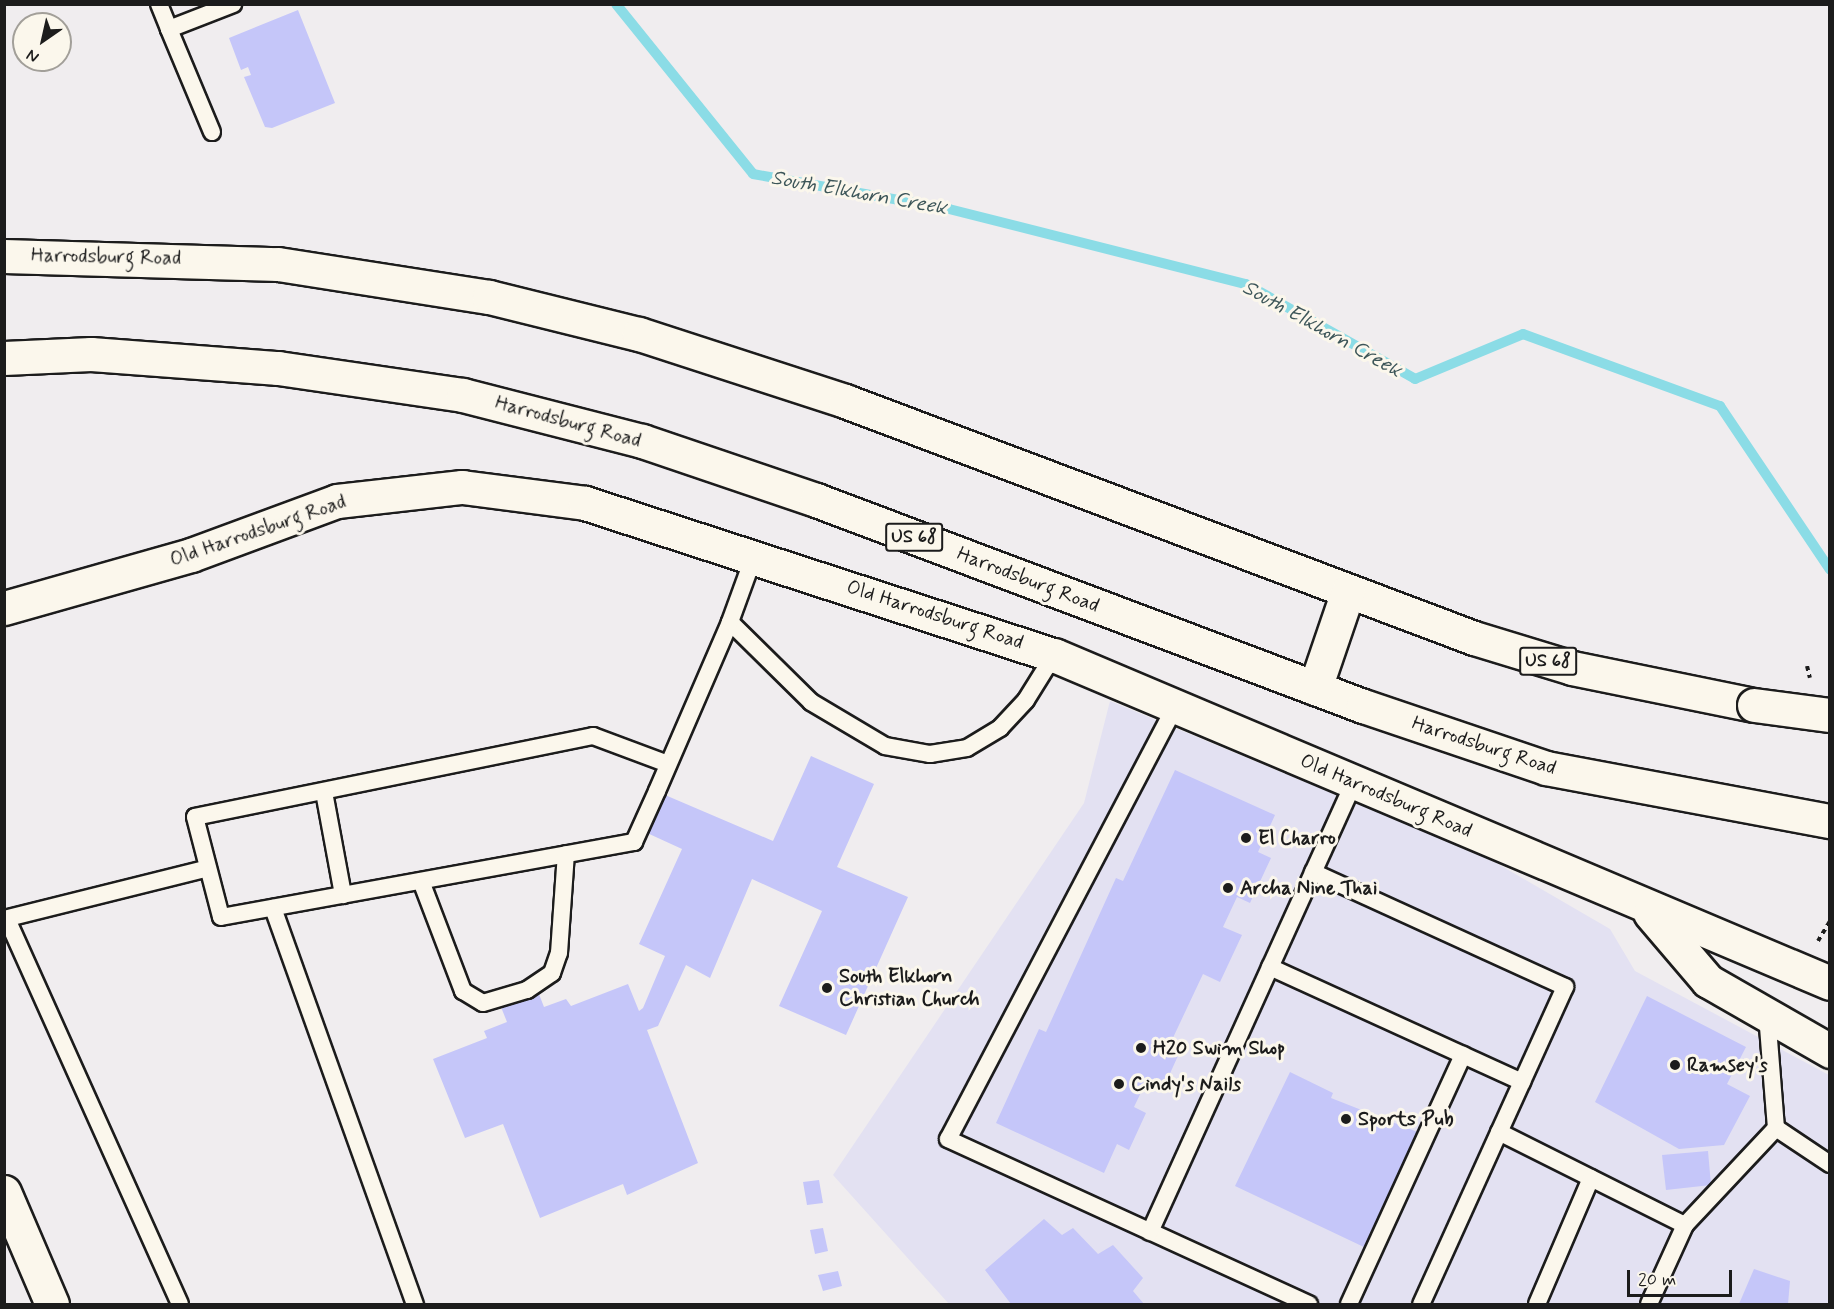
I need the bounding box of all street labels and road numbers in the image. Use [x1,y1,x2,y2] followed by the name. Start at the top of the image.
[31,244,181,270] street label: Harrodsburg Road
[493,391,643,453] street label: Harrodsburg Road
[168,490,348,572] street label: Old Harrodsburg Road
[884,522,944,552] road number: US 68
[954,542,1102,618] street label: Harrodsburg Road
[844,575,1026,655] street label: Old Harrodsburg Road
[1518,646,1578,676] road number: US 68
[1409,712,1559,780] street label: Harrodsburg Road
[1297,749,1475,843] street label: Old Harrodsburg Road

